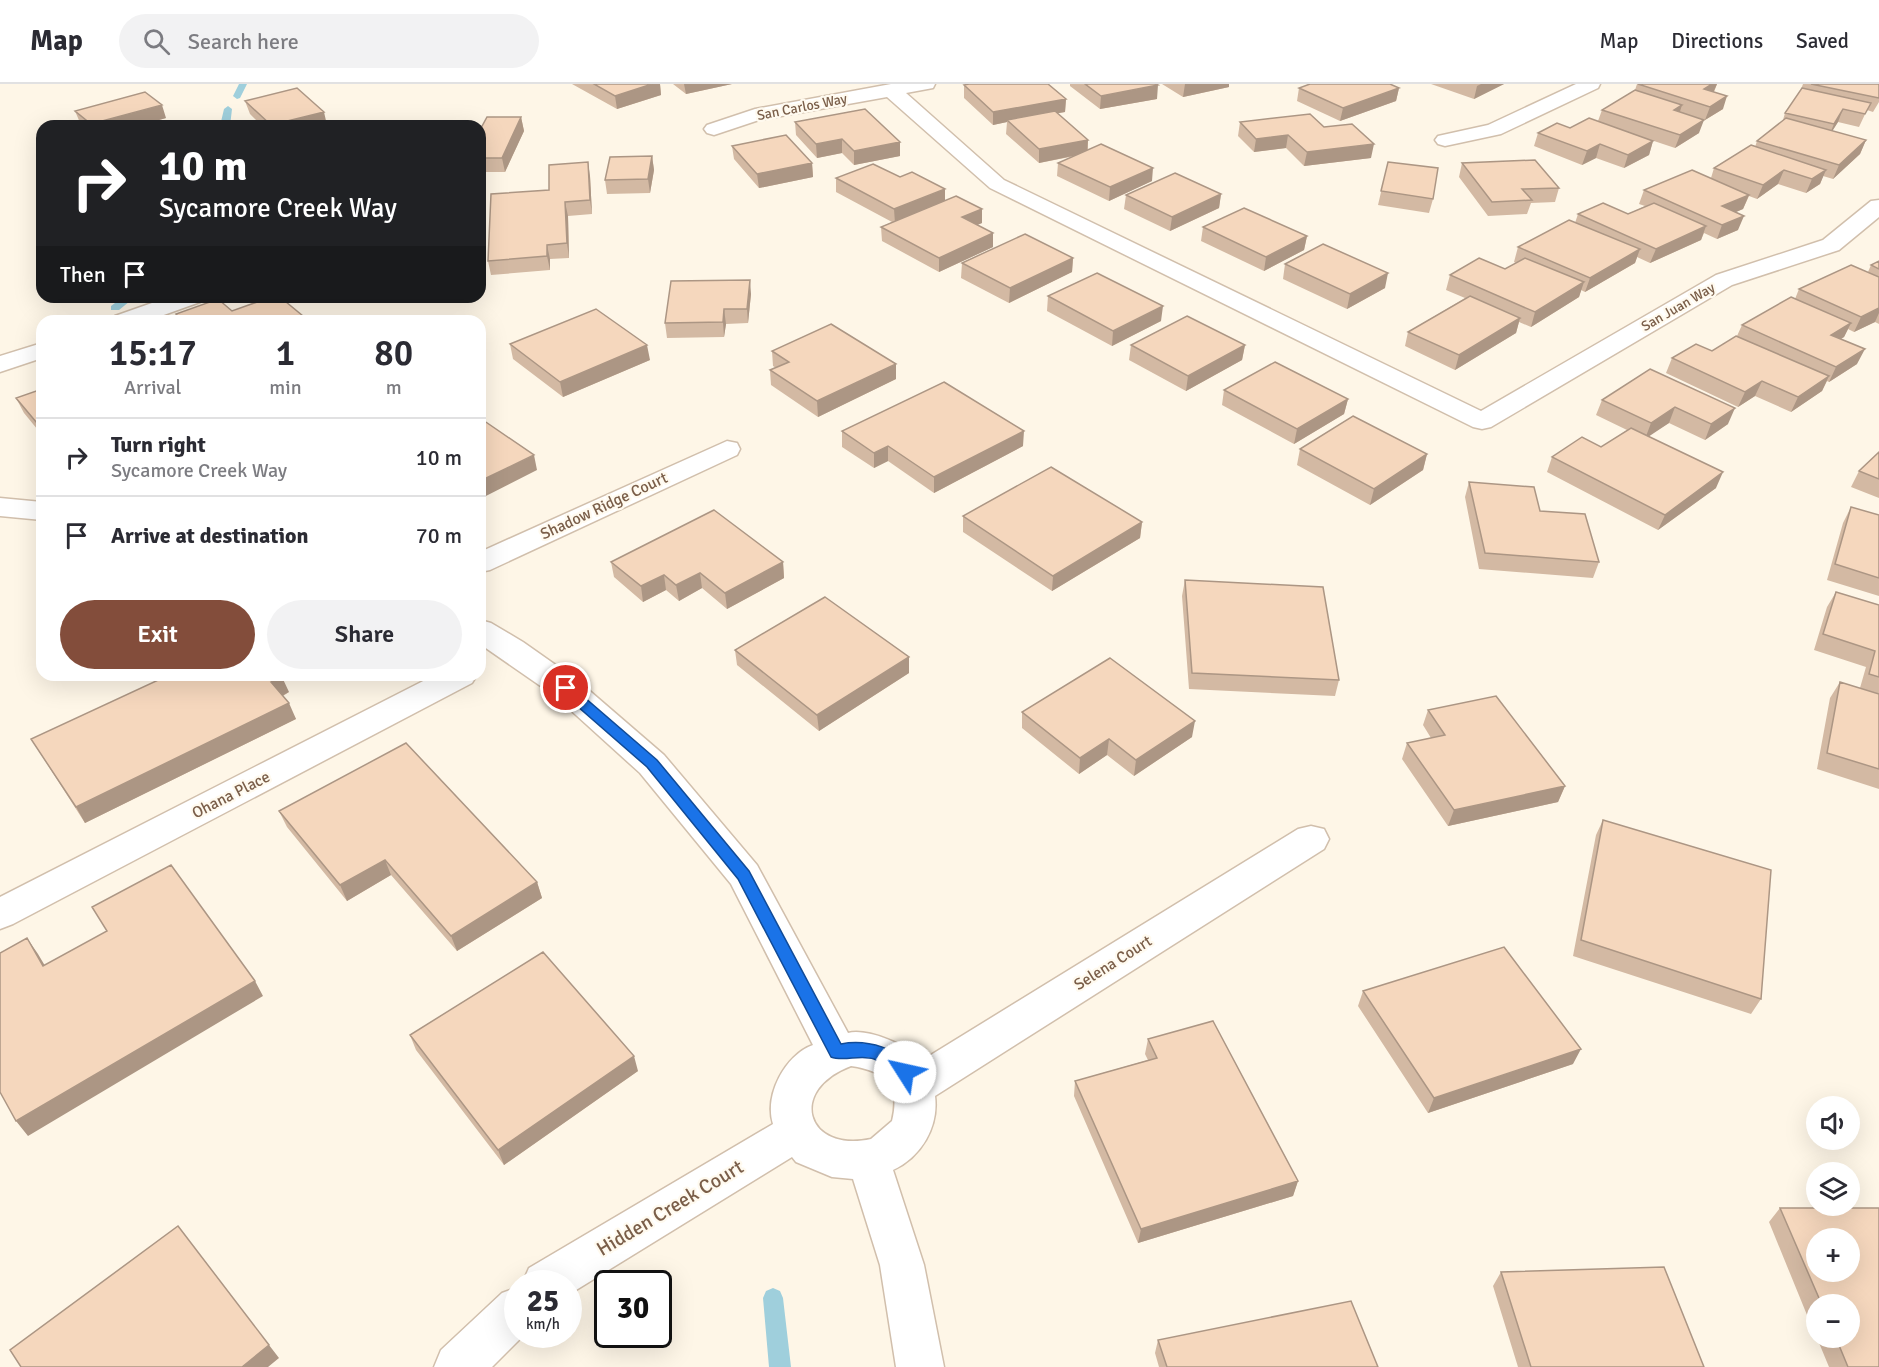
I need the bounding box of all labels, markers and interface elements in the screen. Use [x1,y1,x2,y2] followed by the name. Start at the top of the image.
[119,14,539,68] search box
[30,24,83,58] text: Map
[140,25,173,58] icon: search
[188,28,299,55] text: Search here
[1600,28,1638,54] text: Map
[1671,28,1763,54] text: Directions
[1796,28,1849,54] text: Saved
[755,90,849,124] street label: San Carlos Way
[159,141,248,192] text: 10 m
[60,144,138,222] icon: right
[159,192,397,225] text: Sycamore Creek Way
[118,258,151,291] icon: arrive
[60,261,106,288] text: Then
[1638,279,1718,335] street label: San Juan Way
[109,331,197,376] text: 15:17
[276,331,295,376] text: 1
[374,331,413,376] text: 80
[124,375,181,400] text: Arrival
[269,375,302,400] text: min
[386,375,402,400] text: m
[111,431,206,458] text: Turn right
[60,441,93,474] icon: right
[416,444,462,471] text: 10 m
[111,458,287,483] text: Sycamore Creek Way
[537,468,671,544] street label: Shadow Ridge Court
[60,519,93,552] icon: arrive
[111,522,308,549] text: Arrive at destination
[416,522,462,549] text: 70 m
[60,600,255,669] button: Exit
[267,600,462,669] button: Share
[540,662,591,713] pin
[549,671,582,704] icon: arrive
[189,767,273,823] street label: Ohana Place
[1070,931,1156,995] street label: Selena Court
[873,1040,937,1104] position arrow
[1806,1096,1860,1348] map controls
[1806,1096,1860,1150] button: sound
[592,1154,748,1262] street label: Hidden Creek Court
[1806,1162,1860,1216] button: layers
[1806,1228,1860,1282] button: +
[594,1270,672,1348] speed limit sign: 30
[527,1283,559,1320] text: 25
[1806,1294,1860,1348] button: −
[526,1315,560,1333] text: km/h

